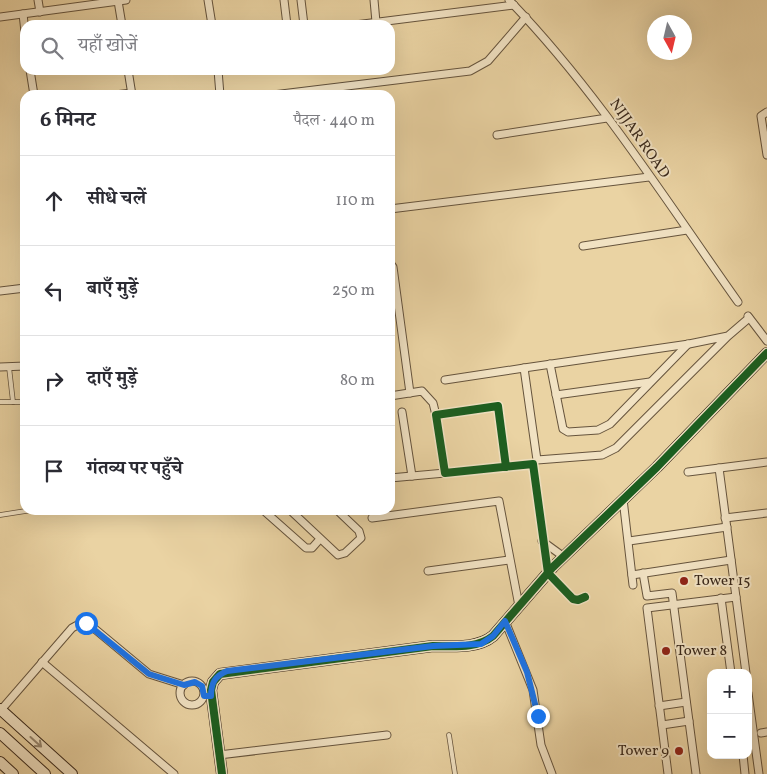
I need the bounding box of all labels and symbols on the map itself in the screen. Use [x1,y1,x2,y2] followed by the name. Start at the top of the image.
[647,15,692,60] north arrow
[604,95,674,183] street label: NIJJAR ROAD
[694,571,750,592] place label: Tower 15
[678,575,690,587] marker: Tower 15
[75,612,98,635] route start
[676,641,727,662] place label: Tower 8
[660,645,672,657] marker: Tower 8
[527,705,550,728] route end
[29,736,42,748] one-way arrow
[618,741,669,762] place label: Tower 9
[673,745,685,757] marker: Tower 9

